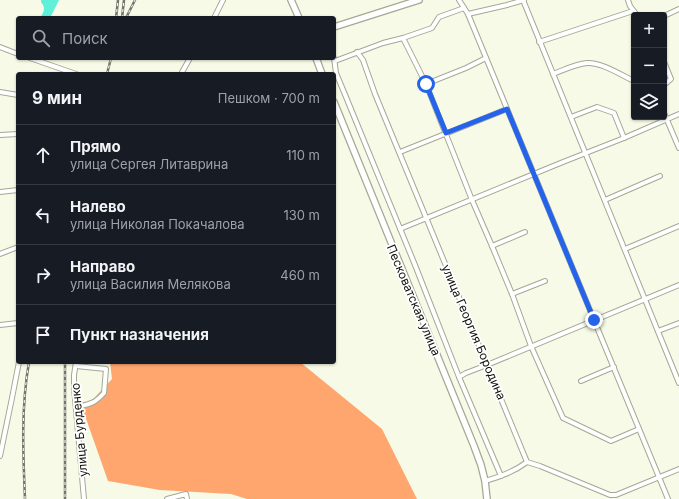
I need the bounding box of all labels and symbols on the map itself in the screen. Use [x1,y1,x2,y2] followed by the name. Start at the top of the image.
[417,75,435,93] route start
[384,242,444,358] street label: Песковатская улица
[439,262,509,402] street label: улица Георгия Бородина
[585,311,603,329] route end
[67,382,91,478] street label: улица Бурденко

